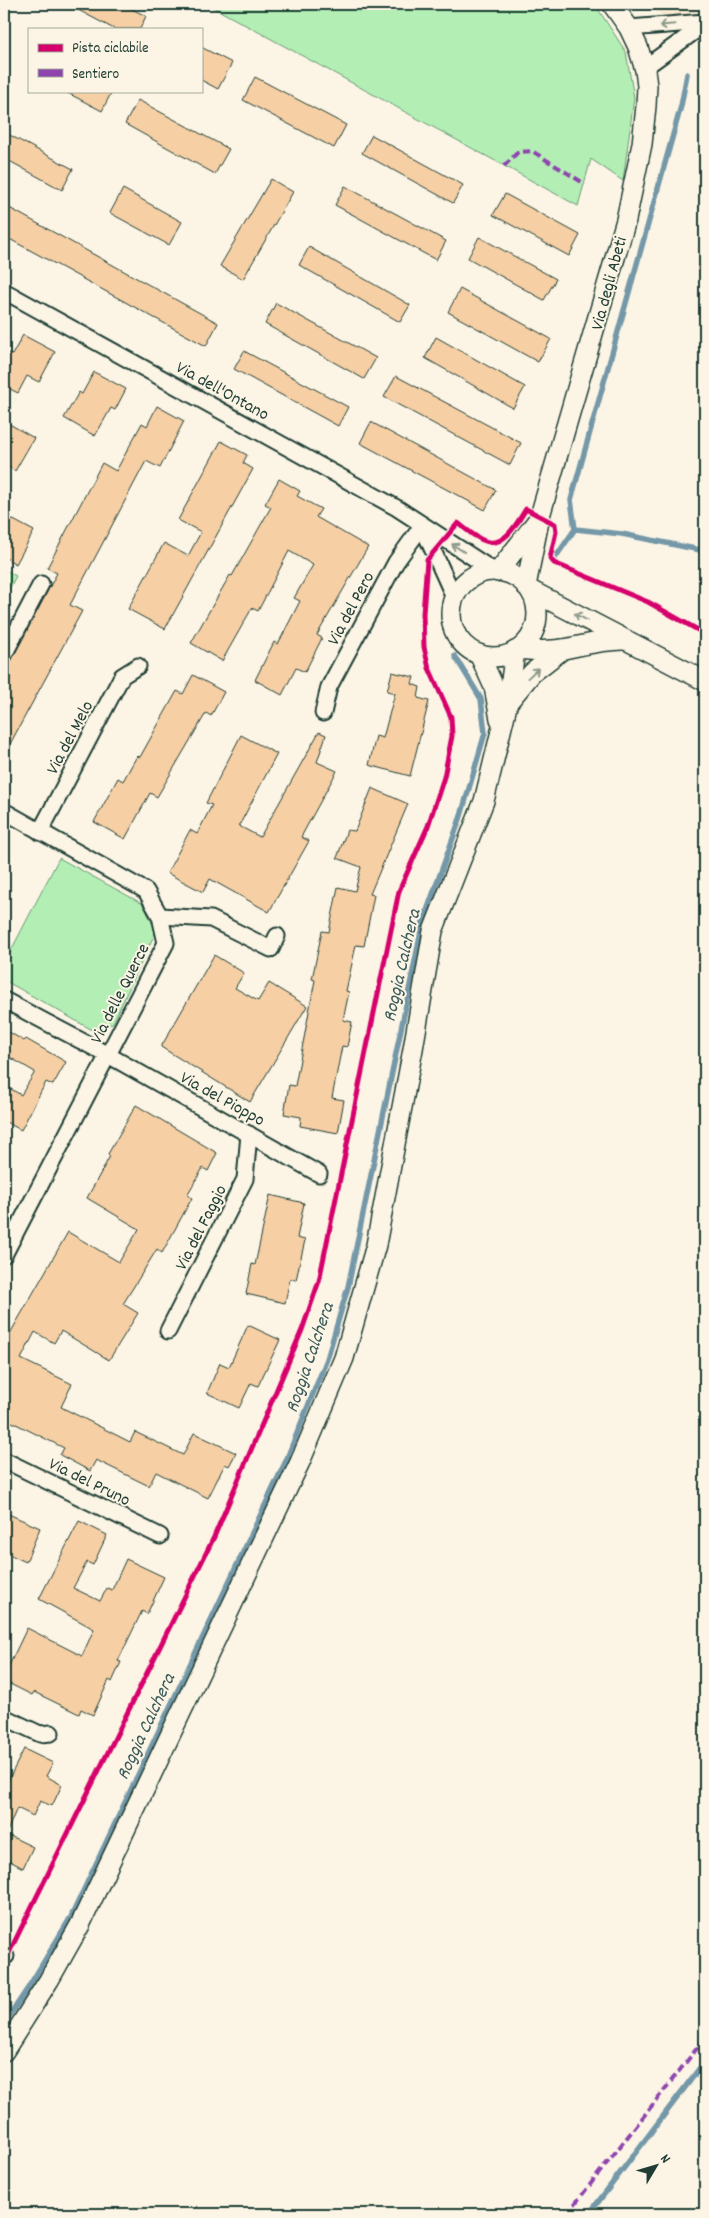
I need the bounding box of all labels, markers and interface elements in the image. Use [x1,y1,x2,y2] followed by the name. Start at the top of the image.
[659,20,675,30] one-way arrow
[28,28,202,92] legend
[72,38,149,60] text: Pista ciclabile
[72,64,120,86] text: Sentiero
[586,234,635,333] street label: Via degli Abeti
[171,356,273,428] street label: Via dell'Ontano
[451,543,465,553] one-way arrow
[322,568,382,650] street label: Via del Pero
[574,612,589,621] one-way arrow
[527,667,540,679] one-way arrow
[41,697,101,779] street label: Via del Melo
[377,906,430,1025] water label: Roggia Calchera
[85,940,157,1049] street label: Via delle Querce
[175,1067,269,1134] street label: Via del Pioppo
[170,1181,234,1275] street label: Via del Faggio
[280,1299,343,1417] water label: Roggia Calchera
[44,1453,134,1514] street label: Via del Pruno
[111,1669,184,1785] water label: Roggia Calchera
[632,2140,682,2190] north arrow
[655,2150,675,2168] text: N

